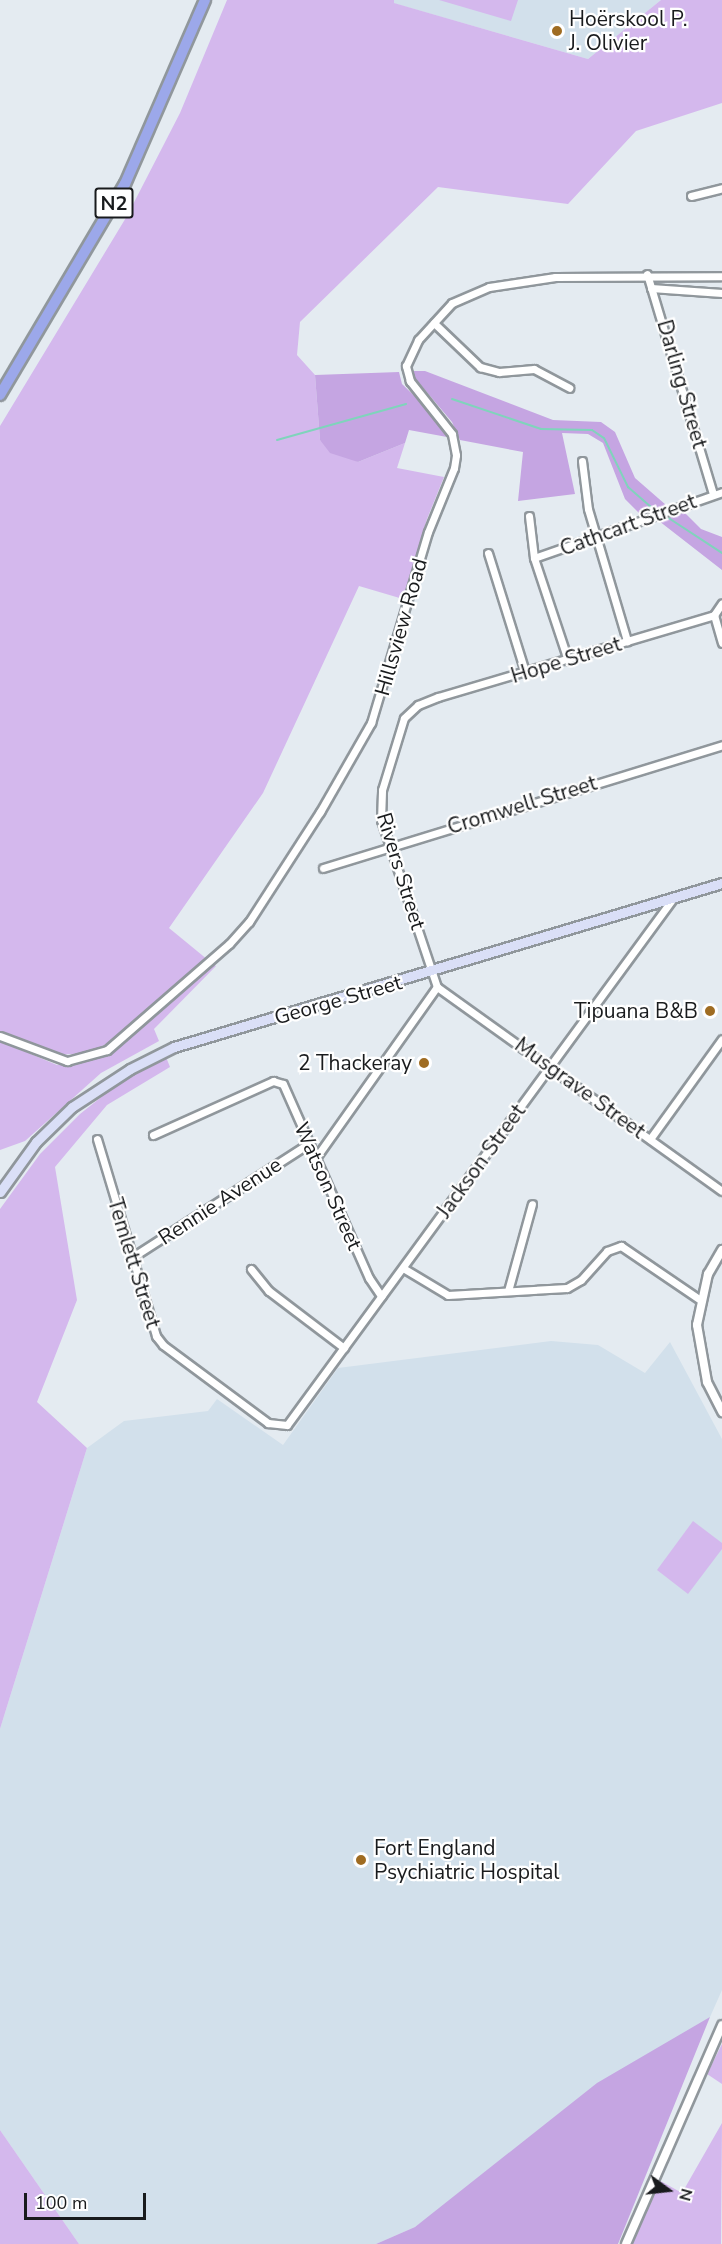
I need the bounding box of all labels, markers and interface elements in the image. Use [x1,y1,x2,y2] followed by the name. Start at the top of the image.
[569,6,688,56] place label: Hoërskool P. J. Olivier
[550,24,564,38] marker: Hoërskool P. J. Olivier
[94,186,134,220] road number: N2
[652,317,712,451] street label: Darling Street
[556,489,700,561] street label: Cathcart Street
[369,555,433,699] street label: Hillsview Road
[508,631,624,689] street label: Hope Street
[444,770,600,840] street label: Cromwell Street
[371,809,431,933] street label: Rivers Street
[271,970,405,1030] street label: George Street
[574,998,698,1024] place label: Tipuana B&B
[703,1004,717,1018] marker: Tipuana B&B
[510,1032,650,1144] street label: Musgrave Street
[298,1050,412,1076] place label: 2 Thackeray
[417,1056,431,1070] marker: 2 Thackeray
[431,1099,531,1223] street label: Jackson Street
[289,1118,367,1254] street label: Watson Street
[154,1152,286,1250] street label: Rennie Avenue
[102,1195,166,1331] street label: Temlett Street
[374,1835,560,1885] place label: Fort England Psychiatric Hospital
[352,1851,370,1869] marker: Fort England Psychiatric Hospital
[638,2160,698,2220] north arrow
[27,2181,148,2219] scale bar
[673,2186,698,2203] text: N
[35,2191,87,2215] text: 100 m

